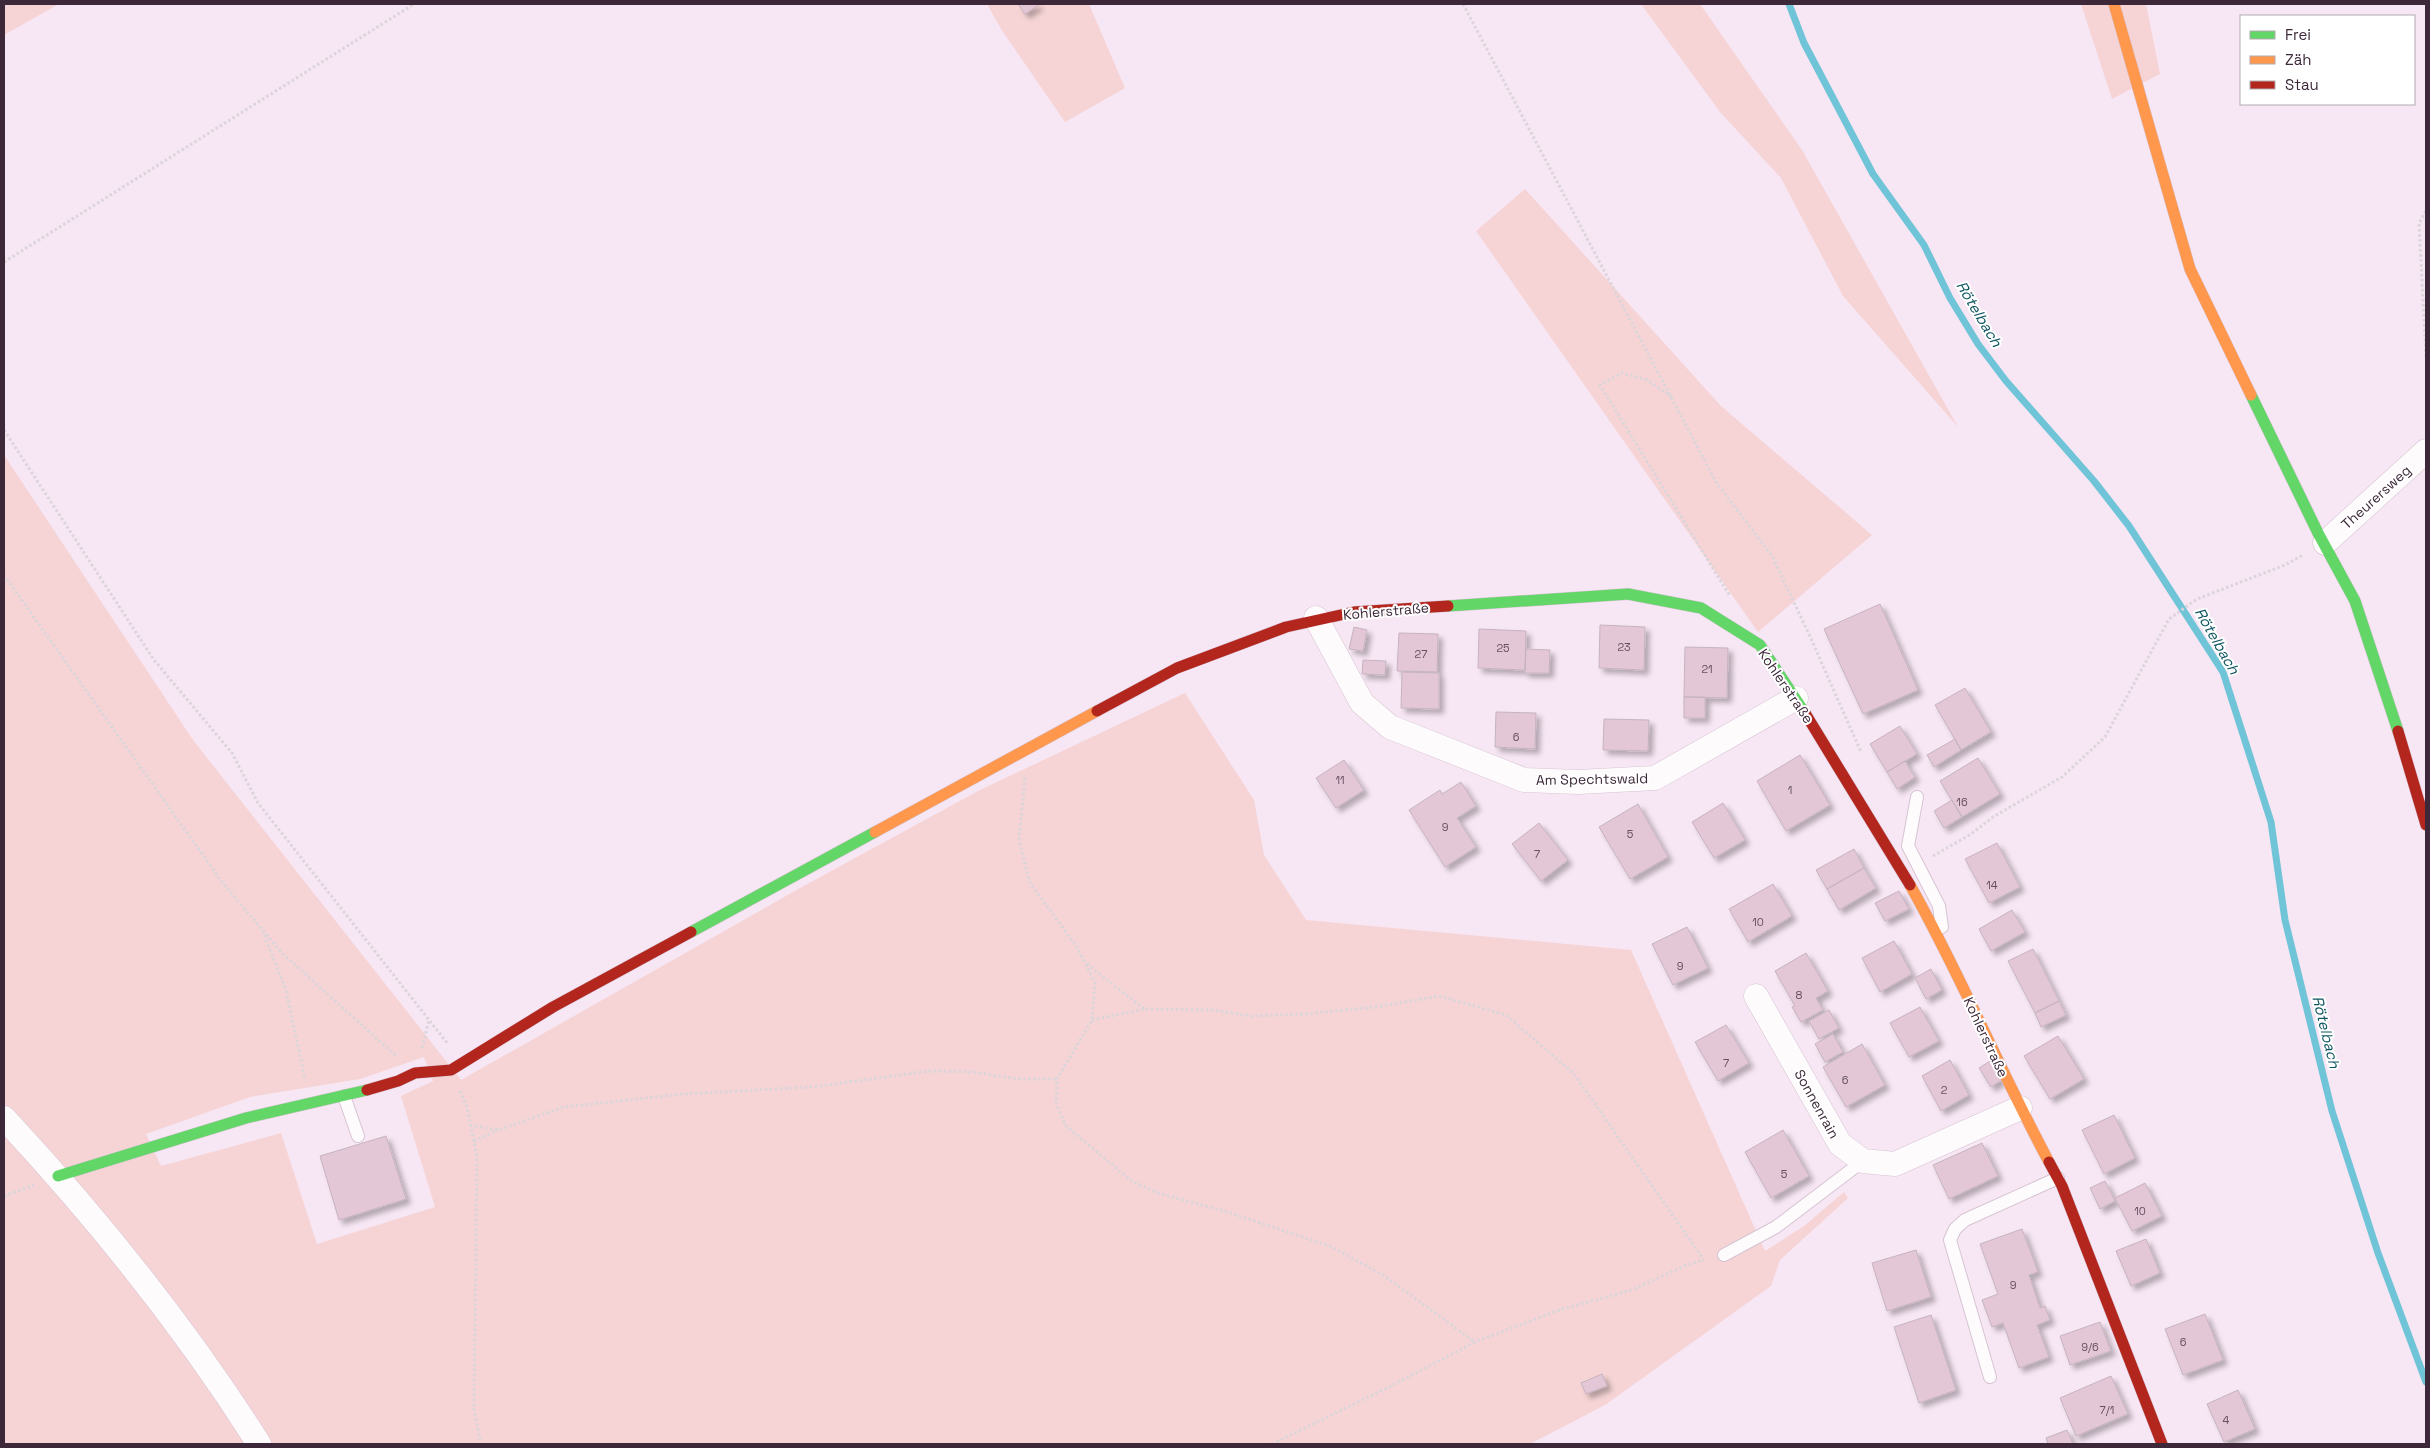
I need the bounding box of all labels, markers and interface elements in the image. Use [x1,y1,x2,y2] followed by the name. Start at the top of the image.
[2240,15,2415,105] legend
[2285,25,2311,44] text: Frei
[2285,50,2311,69] text: Zäh
[2285,75,2319,94] text: Stau
[1952,277,2007,351] water label: Rötelbach
[2337,461,2415,533] street label: Theurersweg
[1342,598,1430,624] street label: Kohlerstraße
[2191,604,2245,678] water label: Rötelbach
[1617,640,1631,654] house number: 23
[1496,641,1510,655] house number: 25
[1754,645,1818,727] street label: Kohlerstraße
[1415,647,1427,661] house number: 27
[1701,662,1713,676] house number: 21
[1513,730,1520,744] house number: 6
[1536,769,1648,789] street label: Am Spechtswald
[1335,773,1345,787] house number: 11
[1788,783,1792,797] house number: 1
[1956,795,1968,809] house number: 16
[1442,820,1449,834] house number: 9
[1627,827,1634,841] house number: 5
[1534,847,1540,861] house number: 7
[1986,878,1998,892] house number: 14
[1752,915,1764,929] house number: 10
[1677,959,1684,973] house number: 9
[1796,988,1803,1002] house number: 8
[1960,994,2012,1080] street label: Kohlerstraße
[2308,994,2345,1071] water label: Rötelbach
[1723,1056,1729,1070] house number: 7
[1791,1066,1843,1142] street label: Sonnenrain
[1842,1073,1849,1087] house number: 6
[1941,1083,1948,1097] house number: 2
[1781,1167,1788,1181] house number: 5
[2134,1204,2146,1218] house number: 10
[2010,1278,2017,1292] house number: 9
[2180,1335,2187,1349] house number: 6
[2081,1340,2099,1354] house number: 9/6
[2100,1403,2114,1417] house number: 7/1
[2223,1413,2230,1427] house number: 4

